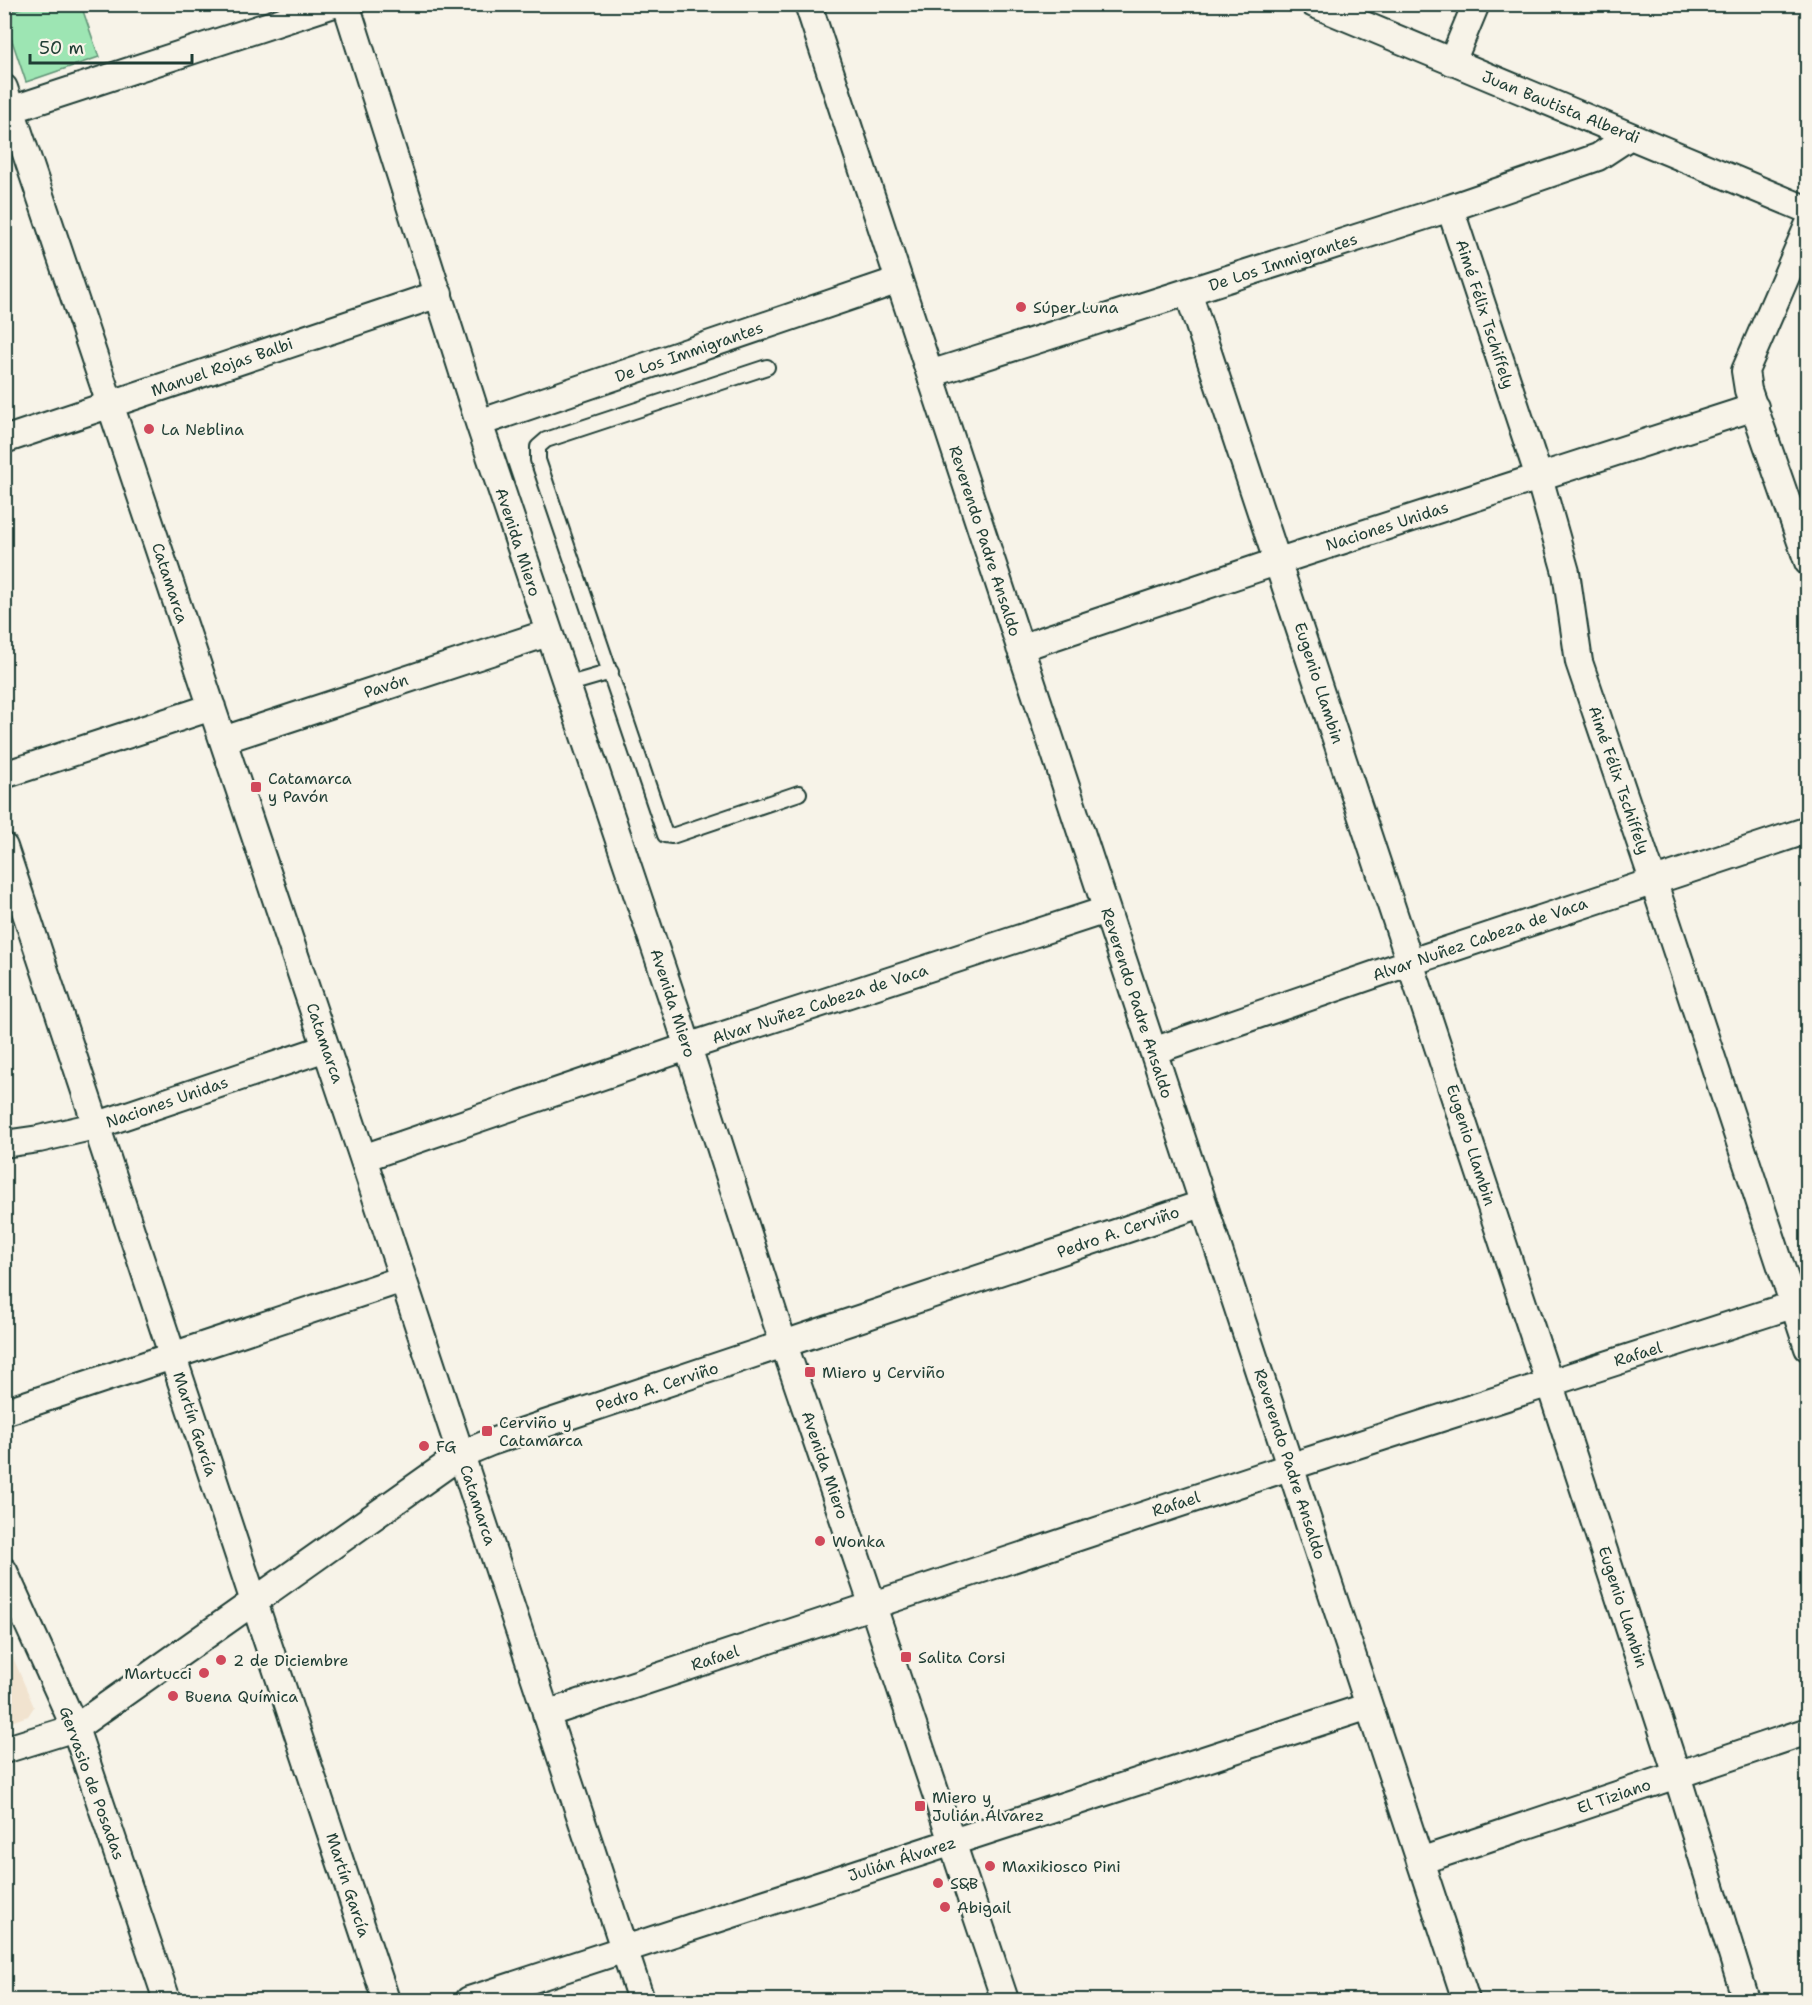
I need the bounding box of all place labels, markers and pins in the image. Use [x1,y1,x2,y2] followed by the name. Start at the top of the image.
[1033,297,1119,318] place label: Súper Luna
[1014,300,1028,314] marker: Súper Luna
[161,419,244,440] place label: La Neblina
[142,422,156,436] marker: La Neblina
[268,768,352,807] place label: Catamarca y Pavón
[249,780,263,794] marker: Catamarca y Pavón
[822,1362,945,1383] place label: Miero y Cerviño
[803,1365,817,1379] marker: Miero y Cerviño
[499,1412,583,1451] place label: Cerviño y Catamarca
[480,1424,494,1438] marker: Cerviño y Catamarca
[436,1436,456,1457] place label: FG
[417,1439,431,1453] marker: FG
[832,1531,885,1552] place label: Wonka
[813,1534,827,1548] marker: Wonka
[918,1647,1006,1668] place label: Salita Corsi
[233,1650,349,1671] place label: 2 de Diciembre
[899,1650,913,1664] marker: Salita Corsi
[214,1653,228,1667] marker: 2 de Diciembre
[124,1663,192,1684] place label: Martucci
[197,1666,211,1680] marker: Martucci
[185,1686,298,1707] place label: Buena Química
[166,1689,180,1703] marker: Buena Química
[932,1787,1044,1826] place label: Miero y Julián Álvarez
[913,1799,927,1813] marker: Miero y Julián Álvarez
[1002,1856,1121,1877] place label: Maxikiosco Pini
[983,1859,997,1873] marker: Maxikiosco Pini
[950,1873,978,1894] place label: S&B
[931,1876,945,1890] marker: S&B
[957,1897,1011,1918] place label: Abigail
[938,1900,952,1914] marker: Abigail

